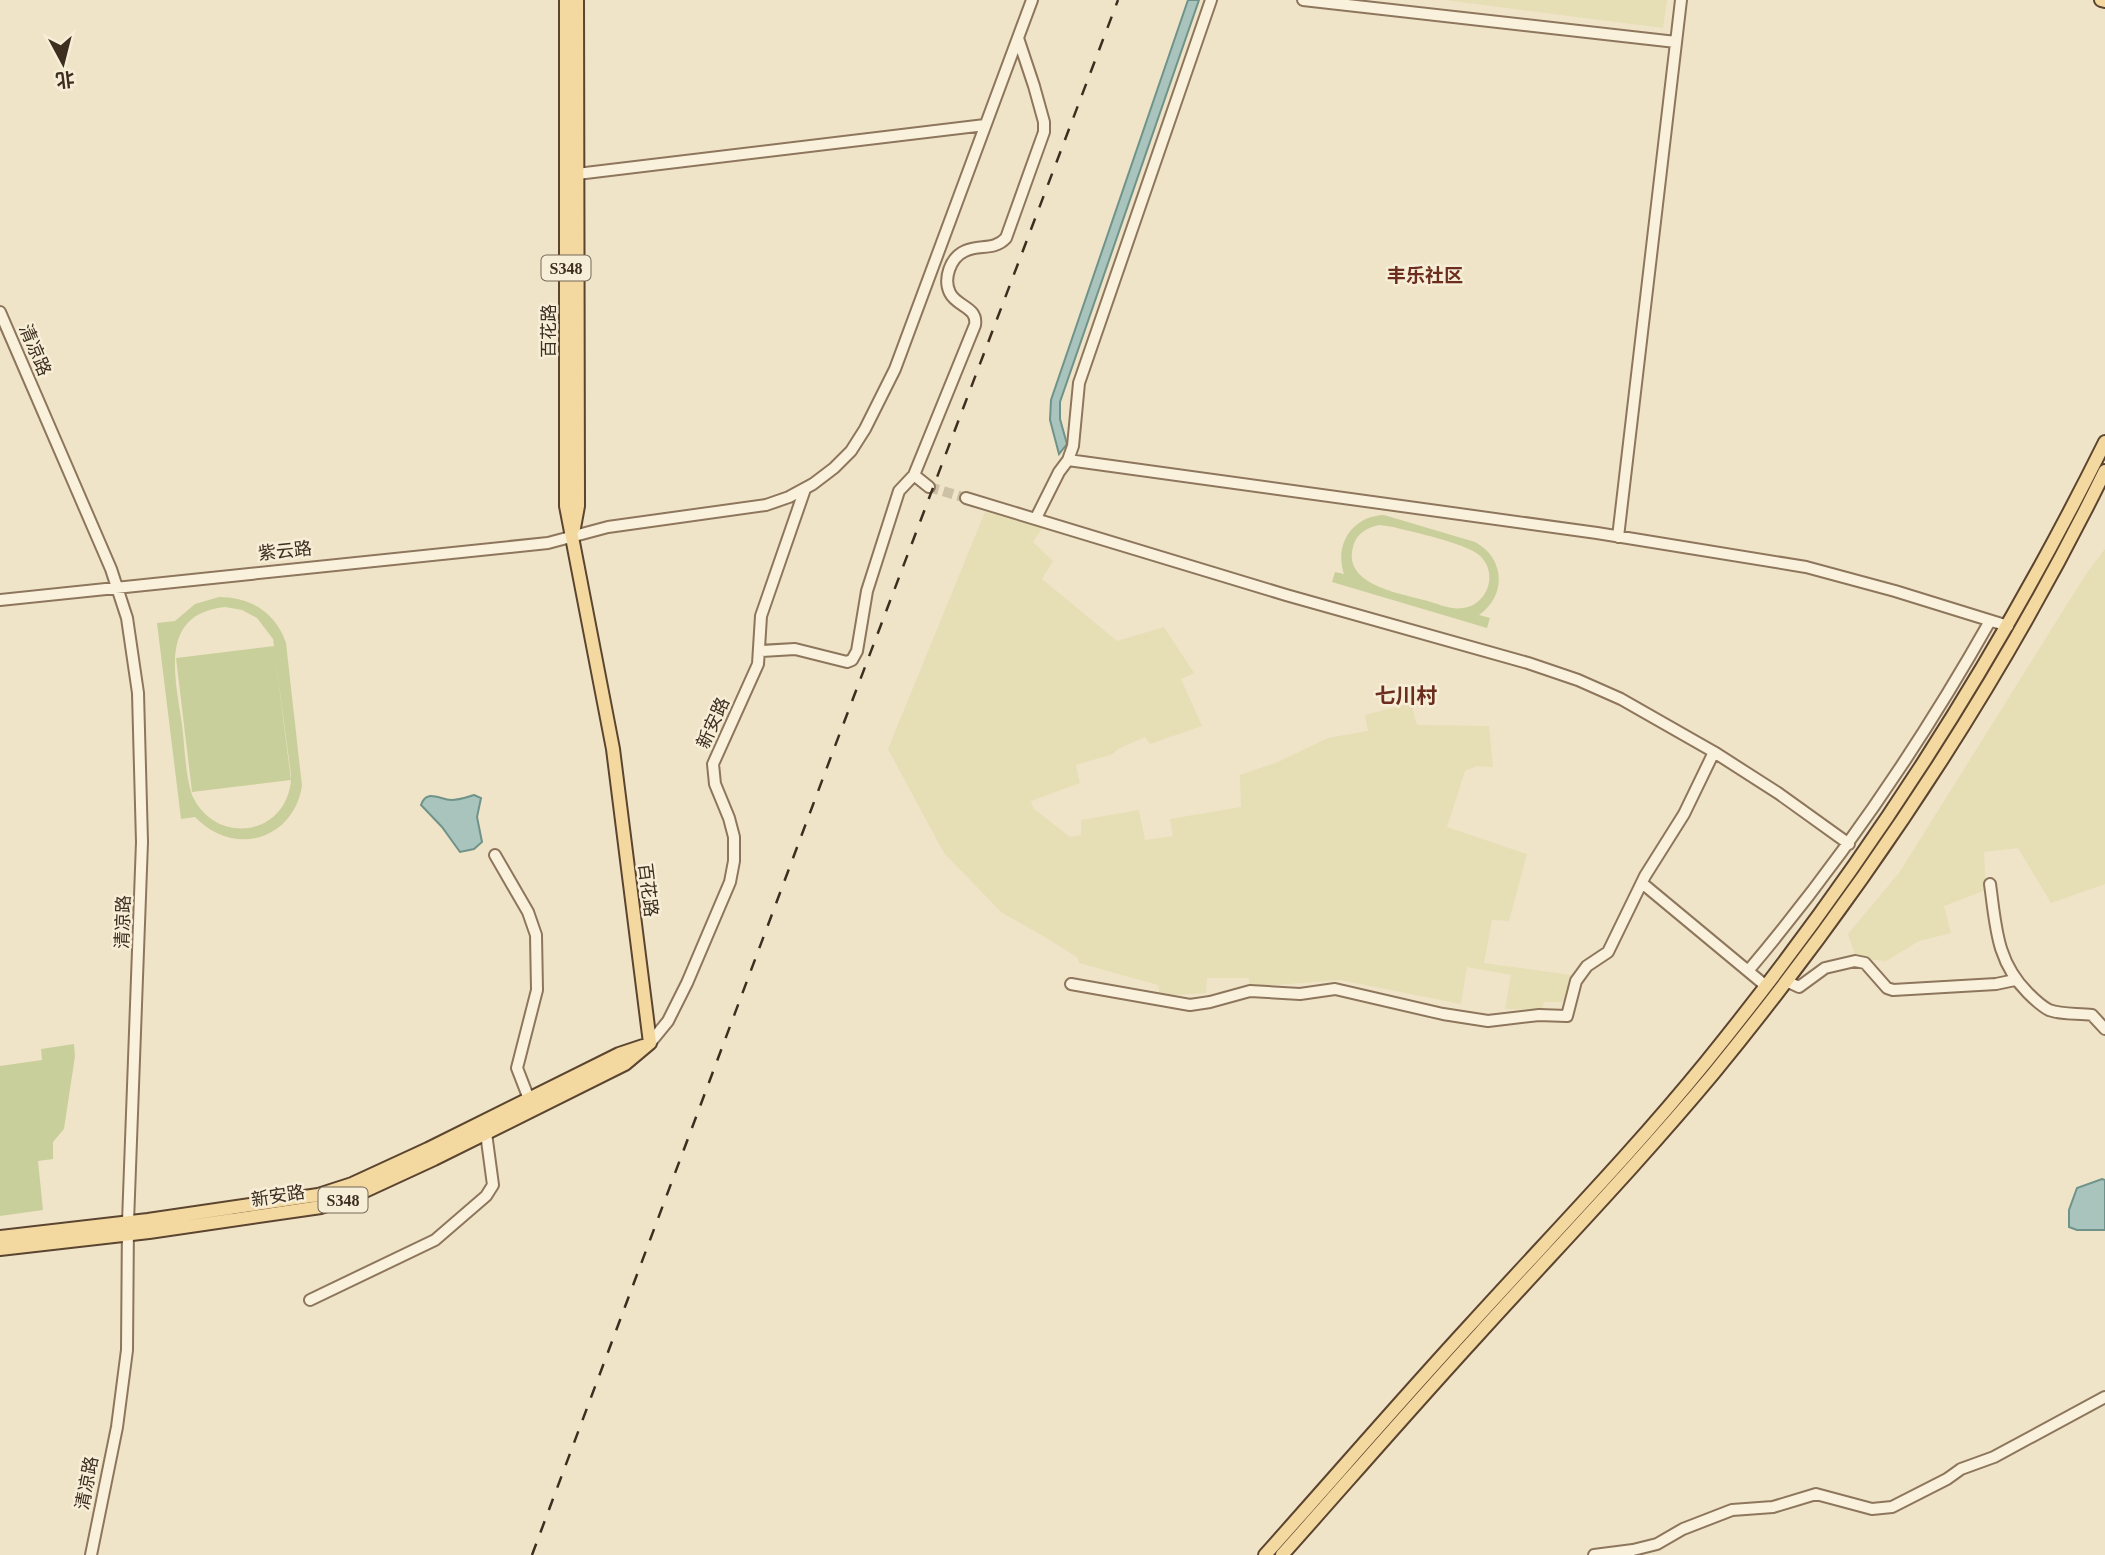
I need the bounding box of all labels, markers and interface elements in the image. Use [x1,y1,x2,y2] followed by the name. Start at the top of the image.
[28,28,98,98] north arrow
[54,68,76,91] text: 北
[542,256,590,280] road number: S348
[1387,265,1463,286] district label: 丰乐社区
[539,304,559,358] street label: 百花路
[15,321,55,379] street label: 清凉路
[257,538,313,564] street label: 紫云路
[1375,684,1438,708] district label: 七川村
[693,694,733,752] street label: 新安路
[635,862,661,918] street label: 百花路
[112,895,134,949] street label: 清凉路
[250,1182,306,1210] street label: 新安路
[318,1188,368,1212] road number: S348
[72,1455,102,1511] street label: 清凉路

